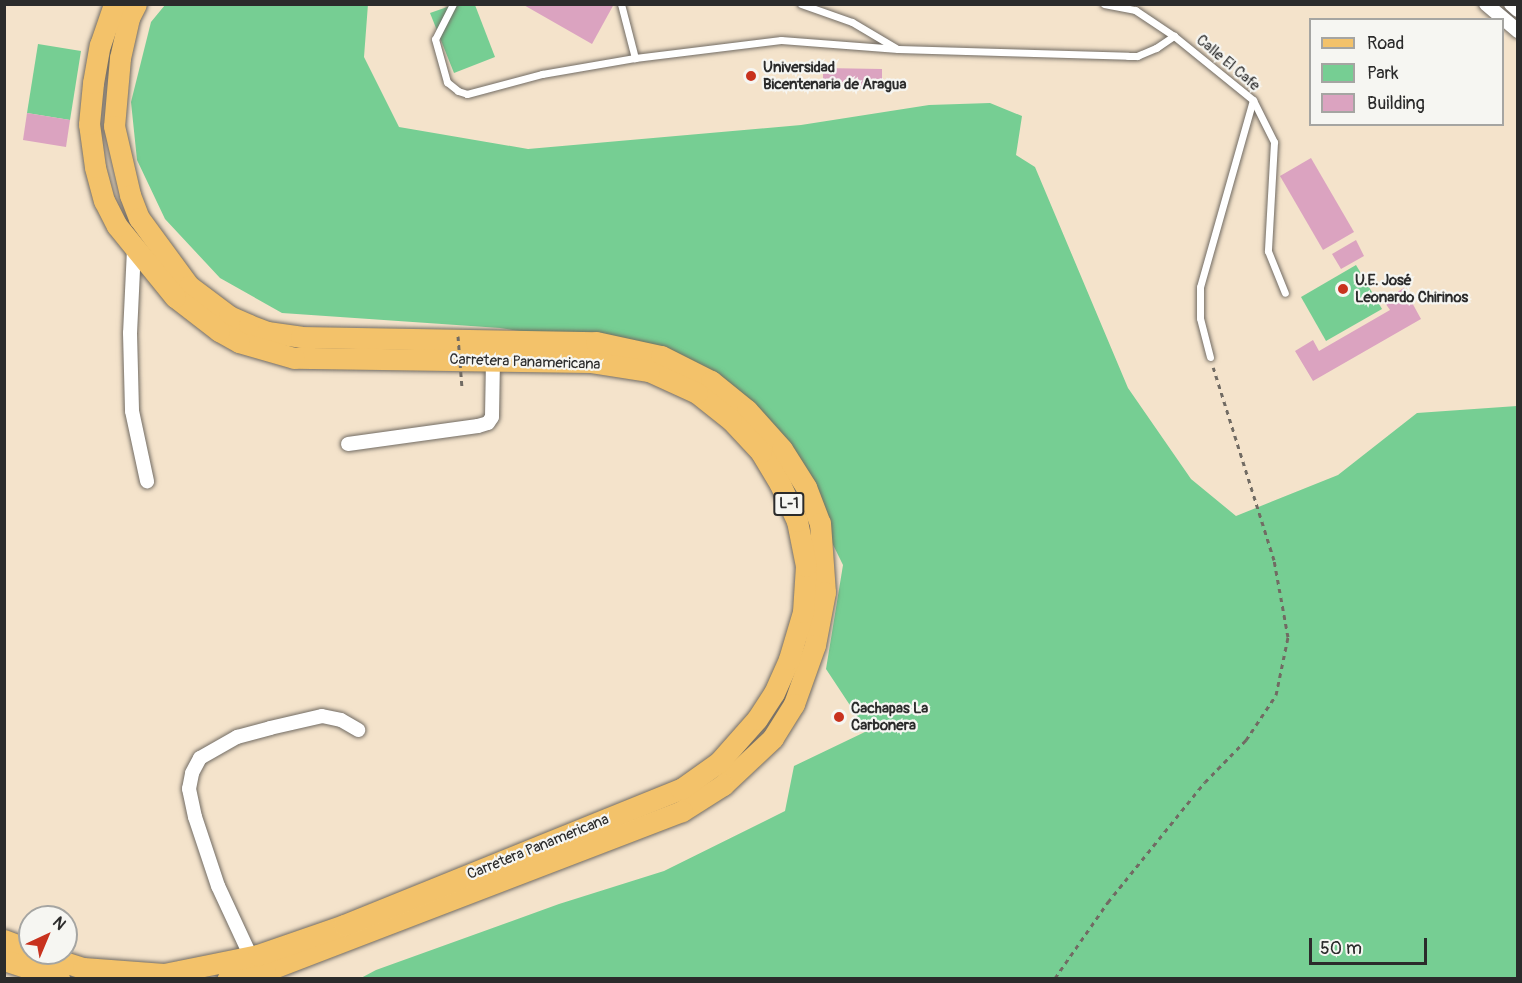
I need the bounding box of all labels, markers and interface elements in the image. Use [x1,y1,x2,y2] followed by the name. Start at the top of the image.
[1309,18,1504,126] legend
[1193,31,1263,95] street label: Calle El Cafe
[1367,32,1404,55] text: Road
[763,58,906,93] place label: Universidad Bicentenaria de Aragua
[1367,62,1399,85] text: Park
[744,69,758,83] marker: Universidad Bicentenaria de Aragua
[1367,92,1425,115] text: Building
[1355,271,1468,306] place label: U.E. José Leonardo Chirinos
[1336,282,1350,296] marker: U.E. José Leonardo Chirinos
[449,350,601,374] street label: Carretera Panamericana
[772,493,806,515] road number: L-1
[851,699,928,734] place label: Cachapas La Carbonera
[832,710,846,724] marker: Cachapas La Carbonera
[465,810,611,884] street label: Carretera Panamericana
[18,905,78,965] north arrow
[48,913,70,934] text: N
[1312,926,1430,964] scale bar
[1320,937,1362,960] text: 50 m

